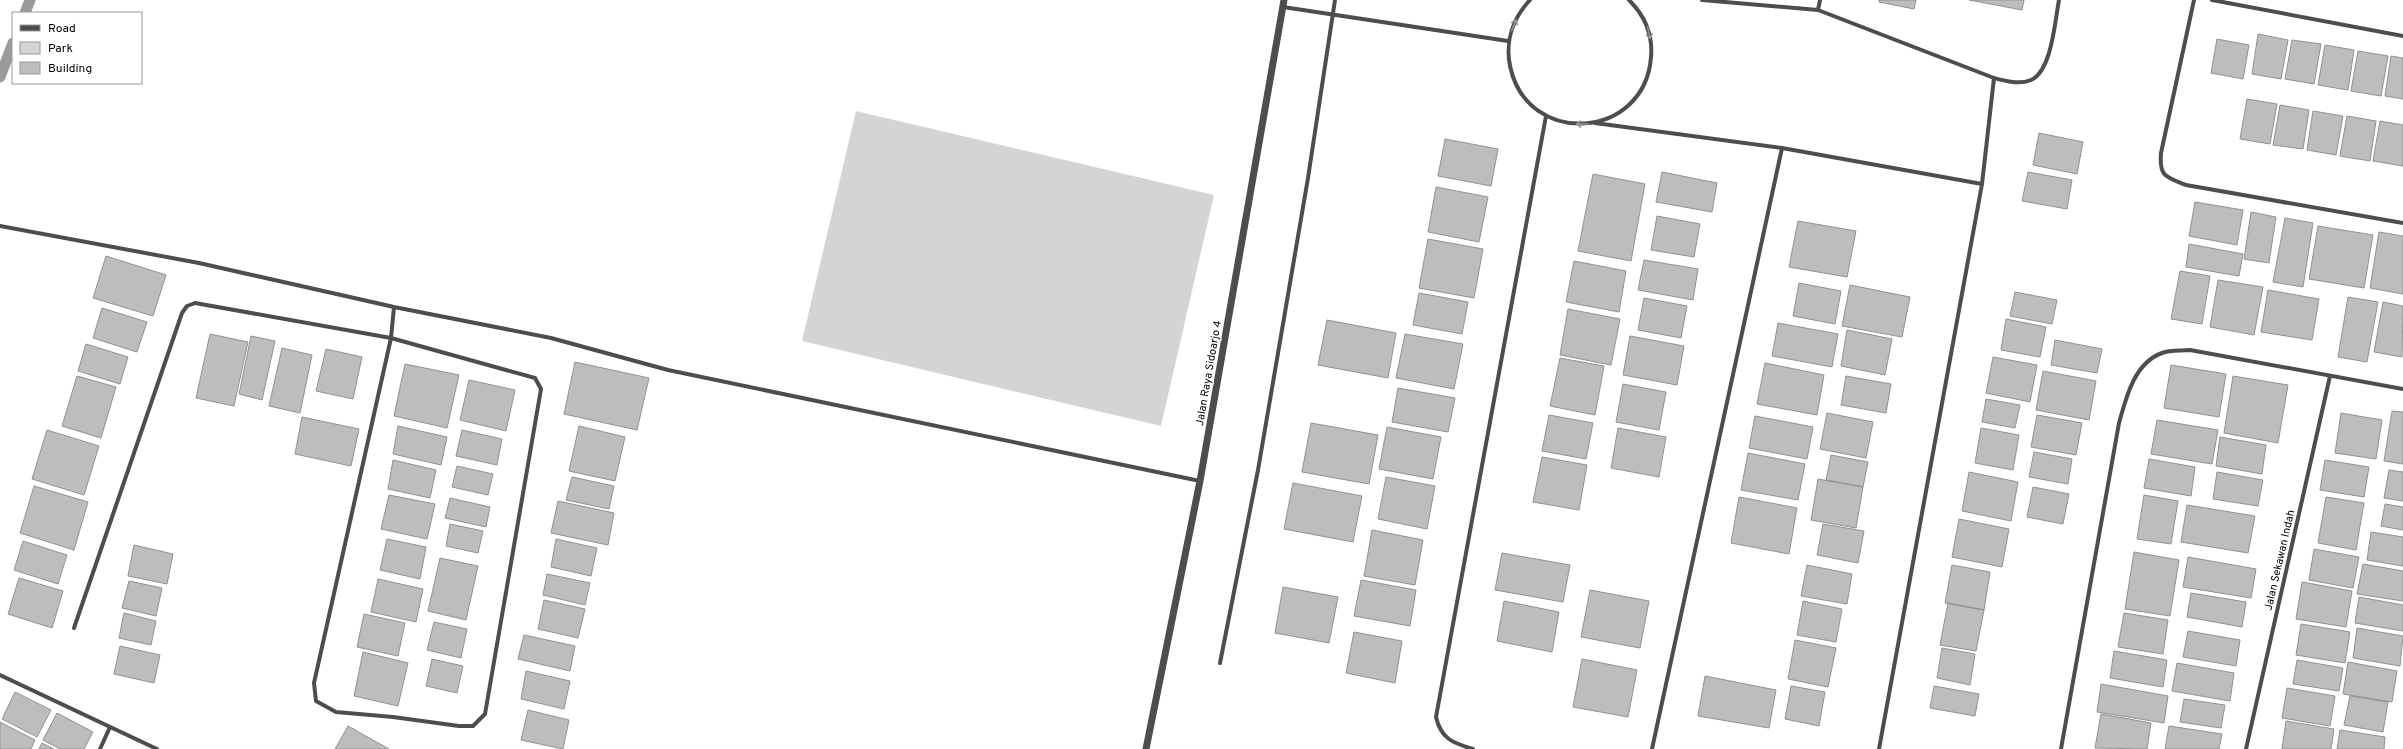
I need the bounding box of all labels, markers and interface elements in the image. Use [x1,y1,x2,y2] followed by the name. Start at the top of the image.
[12,12,142,84] legend
[1510,19,1518,31] one-way arrow
[48,21,76,37] text: Road
[1645,26,1653,39] one-way arrow
[48,41,73,57] text: Park
[48,61,92,77] text: Building
[1576,120,1589,127] one-way arrow
[1193,319,1225,427] street label: Jalan Raya Sidoarjo 4
[2262,508,2298,612] street label: Jalan Sekawan Indah

